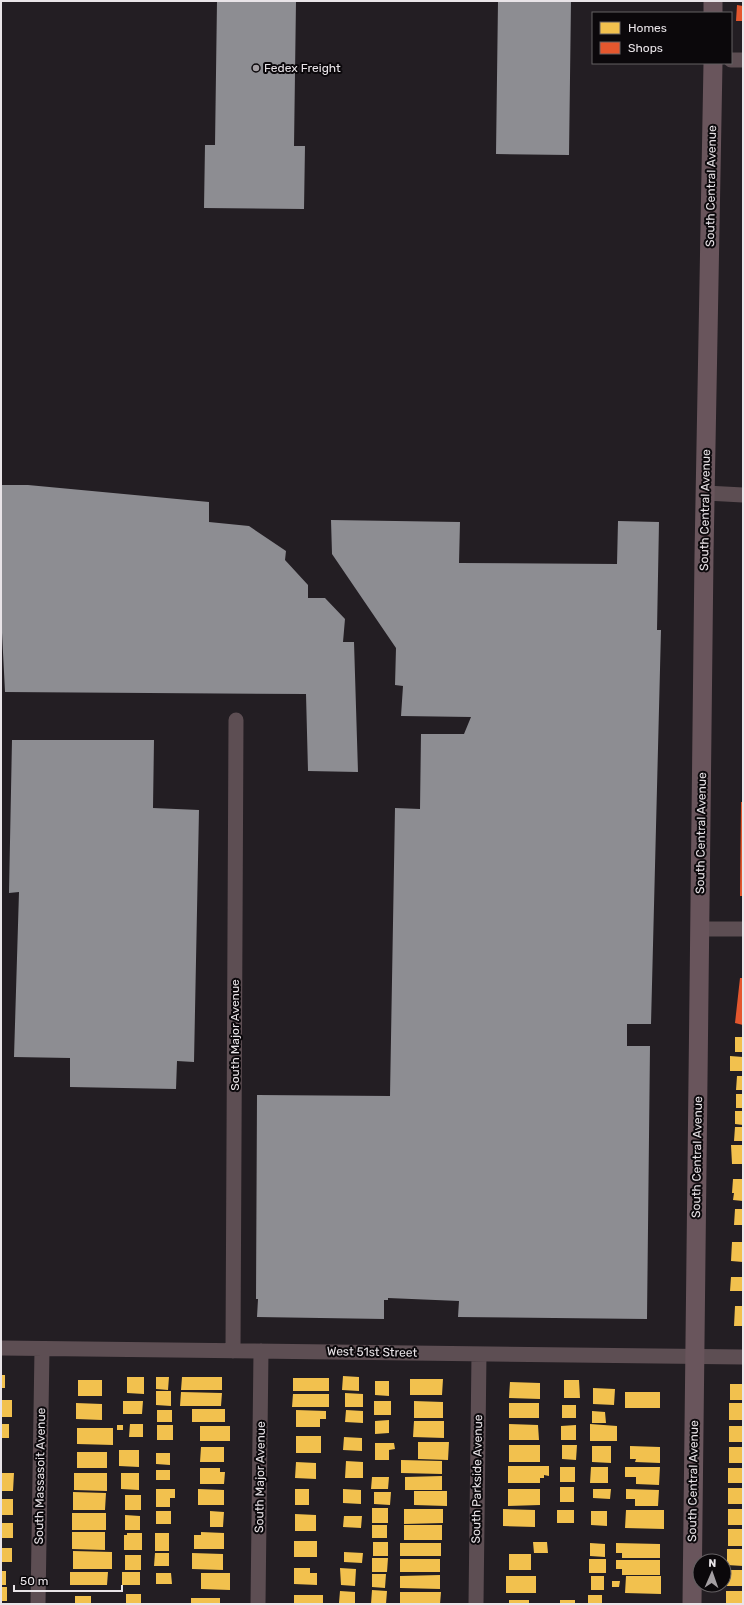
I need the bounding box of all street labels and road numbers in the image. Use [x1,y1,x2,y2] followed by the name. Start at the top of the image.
[703,125,719,247] street label: South Central Avenue
[697,449,713,571] street label: South Central Avenue
[693,772,709,894] street label: South Central Avenue
[228,979,242,1091] street label: South Major Avenue
[689,1096,705,1218] street label: South Central Avenue
[327,1344,418,1360] street label: West 51st Street
[32,1407,48,1545] street label: South Massasoit Avenue
[469,1414,485,1544] street label: South Parkside Avenue
[685,1420,701,1542] street label: South Central Avenue
[252,1421,268,1533] street label: South Major Avenue

